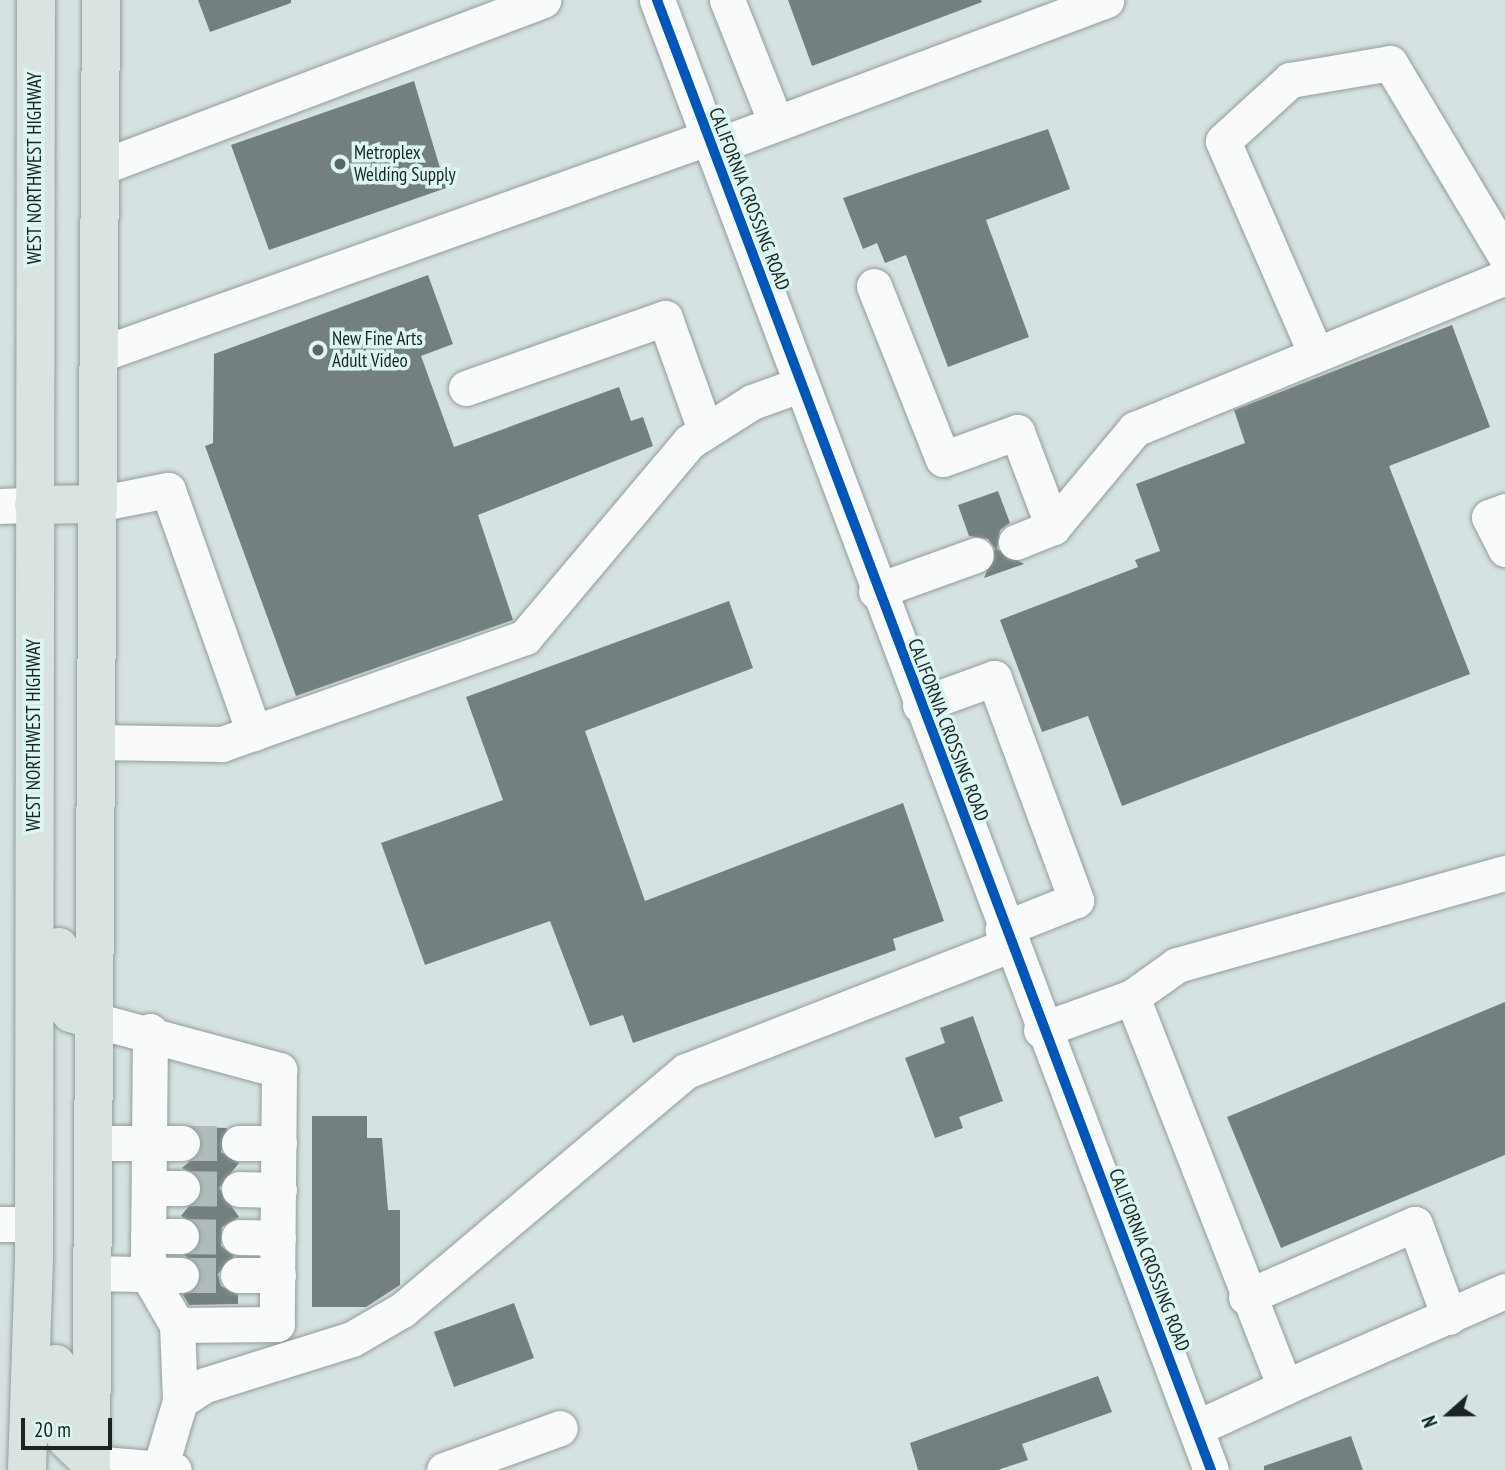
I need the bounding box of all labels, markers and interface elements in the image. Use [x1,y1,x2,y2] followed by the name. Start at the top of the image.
[24,71,46,265] street label: WEST NORTHWEST HIGHWAY
[704,104,794,294] street label: CALIFORNIA CROSSING ROAD
[354,142,456,186] place label: Metroplex Welding Supply
[332,156,348,172] marker: Metroplex Welding Supply
[332,328,424,372] place label: New Fine Arts Adult Video
[310,342,326,358] marker: New Fine Arts Adult Video
[903,635,993,825] street label: CALIFORNIA CROSSING ROAD
[23,638,45,832] street label: WEST NORTHWEST HIGHWAY
[1104,1165,1194,1355] street label: CALIFORNIA CROSSING ROAD
[1414,1379,1484,1449] north arrow
[24,1404,116,1448] scale bar
[1416,1412,1442,1431] text: N
[34,1416,71,1443] text: 20 m

